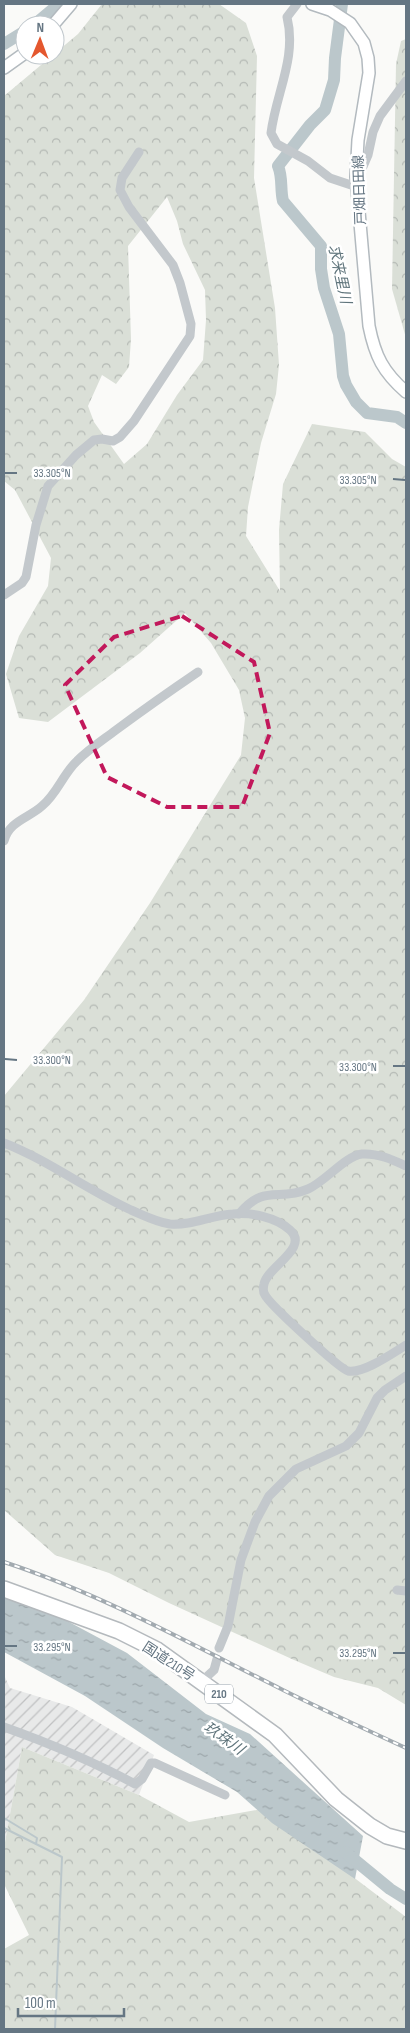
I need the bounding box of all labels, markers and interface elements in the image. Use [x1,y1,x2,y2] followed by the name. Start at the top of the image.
[15,15,65,65] north arrow
[36,19,44,36] text: N
[350,155,369,225] street label: 戸畑日田線
[324,243,355,307] water label: 求来里川
[33,466,71,481] text: 33.305°N
[339,473,377,488] text: 33.305°N
[33,1053,71,1068] text: 33.300°N
[339,1060,377,1075] text: 33.300°N
[139,1638,198,1685] street label: 国道210号
[33,1640,71,1655] text: 33.295°N
[339,1646,377,1661] text: 33.295°N
[205,1685,233,1704] road number: 210
[200,1718,249,1760] water label: 玖珠川
[18,1986,124,2018] scale bar
[25,1994,56,2013] text: 100 m

